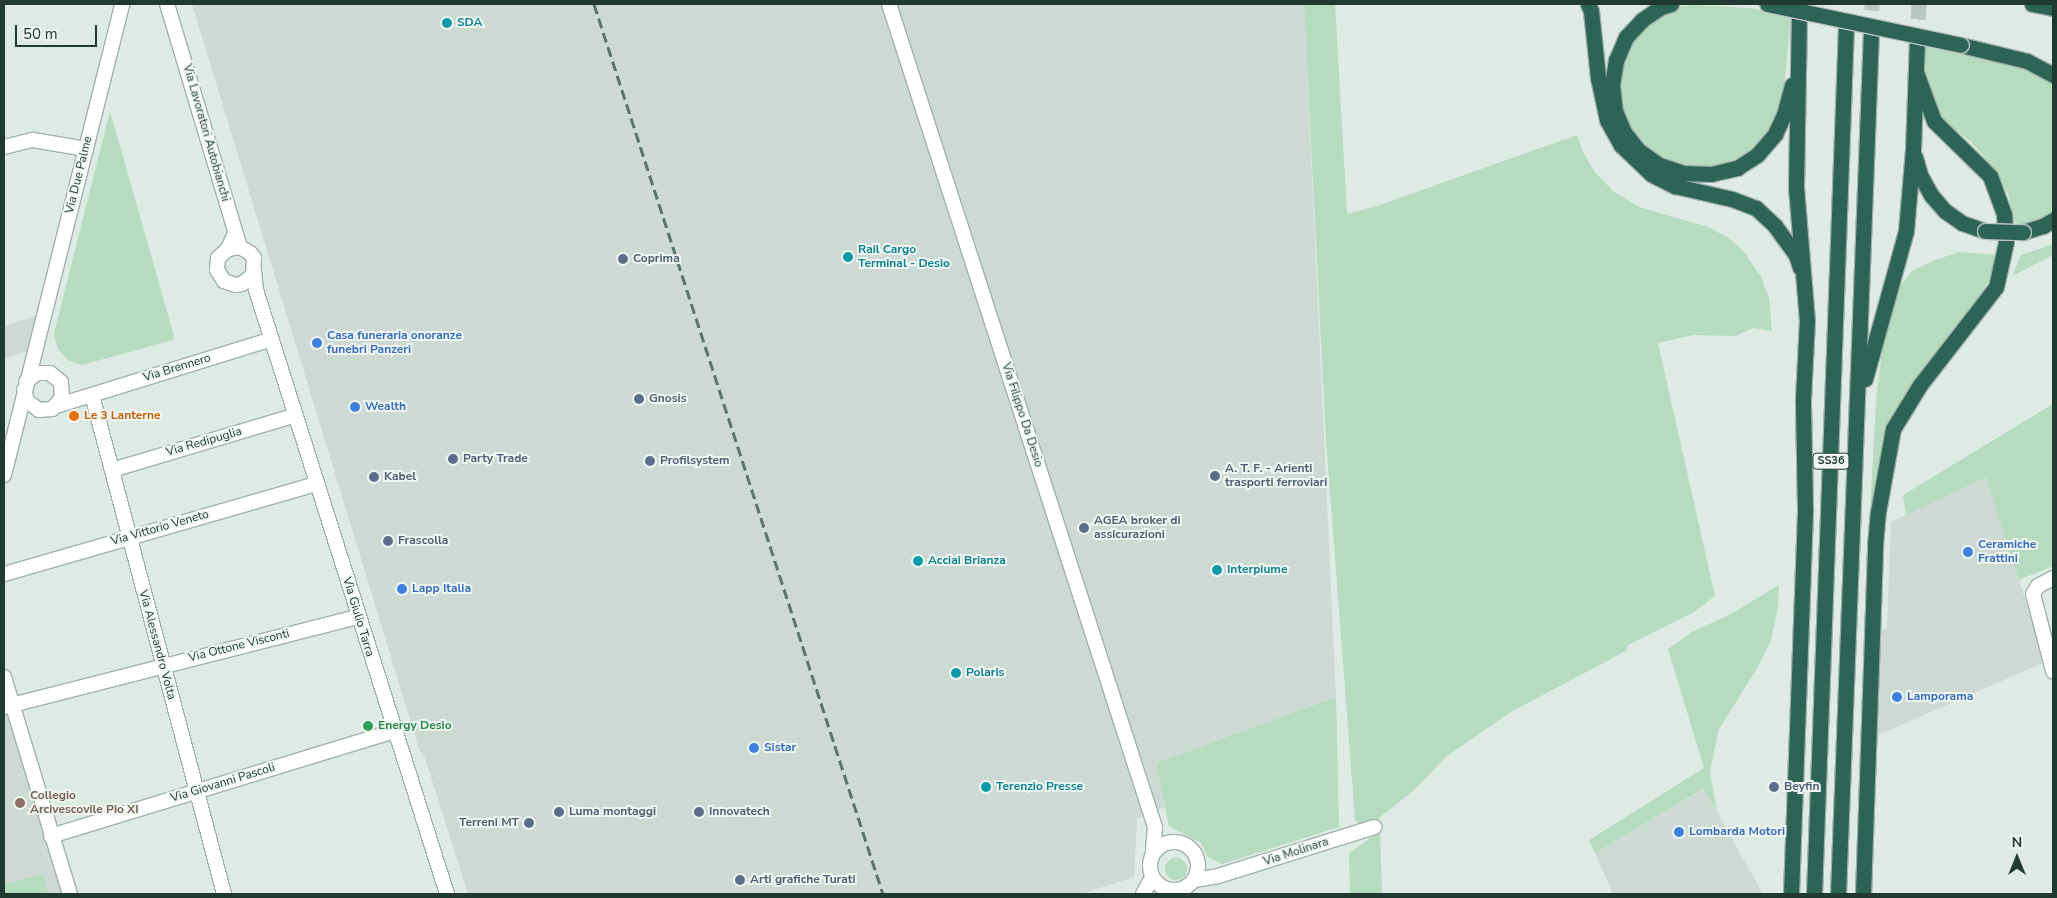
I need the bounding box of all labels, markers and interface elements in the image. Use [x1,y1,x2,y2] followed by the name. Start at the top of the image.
[18,15,100,47] scale bar
[457,16,482,30] place label: SDA
[441,17,453,29] marker: SDA
[23,24,58,44] text: 50 m
[180,63,232,203] street label: Via Lavoratori Autobianchi
[62,135,96,215] street label: Via Due Palme
[858,243,950,271] place label: Rail Cargo Terminal - Desio
[842,251,854,263] marker: Rail Cargo Terminal - Desio
[633,252,680,266] place label: Coprima
[617,253,629,265] marker: Coprima
[327,329,462,357] place label: Casa funeraria onoranze funebri Panzeri
[311,337,323,349] marker: Casa funeraria onoranze funebri Panzeri
[141,351,213,385] street label: Via Brennero
[998,361,1046,469] street label: Via Filippo Da Desio
[649,392,687,406] place label: Gnosis
[633,393,645,405] marker: Gnosis
[365,400,406,414] place label: Wealth
[349,401,361,413] marker: Wealth
[84,409,160,423] place label: Le 3 Lanterne
[68,410,80,422] marker: Le 3 Lanterne
[165,424,243,460] street label: Via Redipuglia
[463,452,528,466] place label: Party Trade
[1812,452,1850,470] road number: SS36
[447,453,459,465] marker: Party Trade
[660,454,730,468] place label: Profilsystem
[644,455,656,467] marker: Profilsystem
[1225,462,1327,490] place label: A. T. F. - Arienti trasporti ferroviari
[384,470,416,484] place label: Kabel
[1209,470,1221,482] marker: A. T. F. - Arienti trasporti ferroviari
[368,471,380,483] marker: Kabel
[109,507,211,549] street label: Via Vittorio Veneto
[1094,514,1180,542] place label: AGEA broker di assicurazioni
[1078,522,1090,534] marker: AGEA broker di assicurazioni
[398,534,448,548] place label: Frascolla
[382,535,394,547] marker: Frascolla
[1978,538,2036,566] place label: Ceramiche Frattini
[1962,546,1974,558] marker: Ceramiche Frattini
[928,554,1006,568] place label: Acciai Brianza
[912,555,924,567] marker: Acciai Brianza
[1227,563,1287,577] place label: Interpiume
[1211,564,1223,576] marker: Interpiume
[339,576,377,658] street label: Via Giulio Tarra
[412,582,471,596] place label: Lapp Italia
[396,583,408,595] marker: Lapp Italia
[135,589,179,701] street label: Via Alessandro Volta
[187,626,291,666] street label: Via Ottone Visconti
[966,666,1004,680] place label: Polaris
[950,667,962,679] marker: Polaris
[1907,690,1973,704] place label: Lamporama
[1891,691,1903,703] marker: Lamporama
[378,719,452,733] place label: Energy Desio
[362,720,374,732] marker: Energy Desio
[764,741,796,755] place label: Sistar
[748,742,760,754] marker: Sistar
[169,760,277,806] street label: Via Giovanni Pascoli
[996,780,1083,794] place label: Terenzio Presse
[1784,780,1819,794] place label: Beyfin
[980,781,992,793] marker: Terenzio Presse
[1768,781,1780,793] marker: Beyfin
[30,789,139,817] place label: Collegio Arcivescovile Pio XI
[14,797,26,809] marker: Collegio Arcivescovile Pio XI
[569,805,656,819] place label: Luma montaggi
[709,805,770,819] place label: Innovatech
[553,806,565,818] marker: Luma montaggi
[693,806,705,818] marker: Innovatech
[459,816,519,830] place label: Terreni MT
[523,817,535,829] marker: Terreni MT
[1689,825,1785,839] place label: Lombarda Motori
[1673,826,1685,838] marker: Lombarda Motori
[1992,833,2042,883] north arrow
[2012,833,2022,852] text: N
[1262,835,1330,869] street label: Via Molinara
[750,873,855,887] place label: Arti grafiche Turati
[734,874,746,886] marker: Arti grafiche Turati

